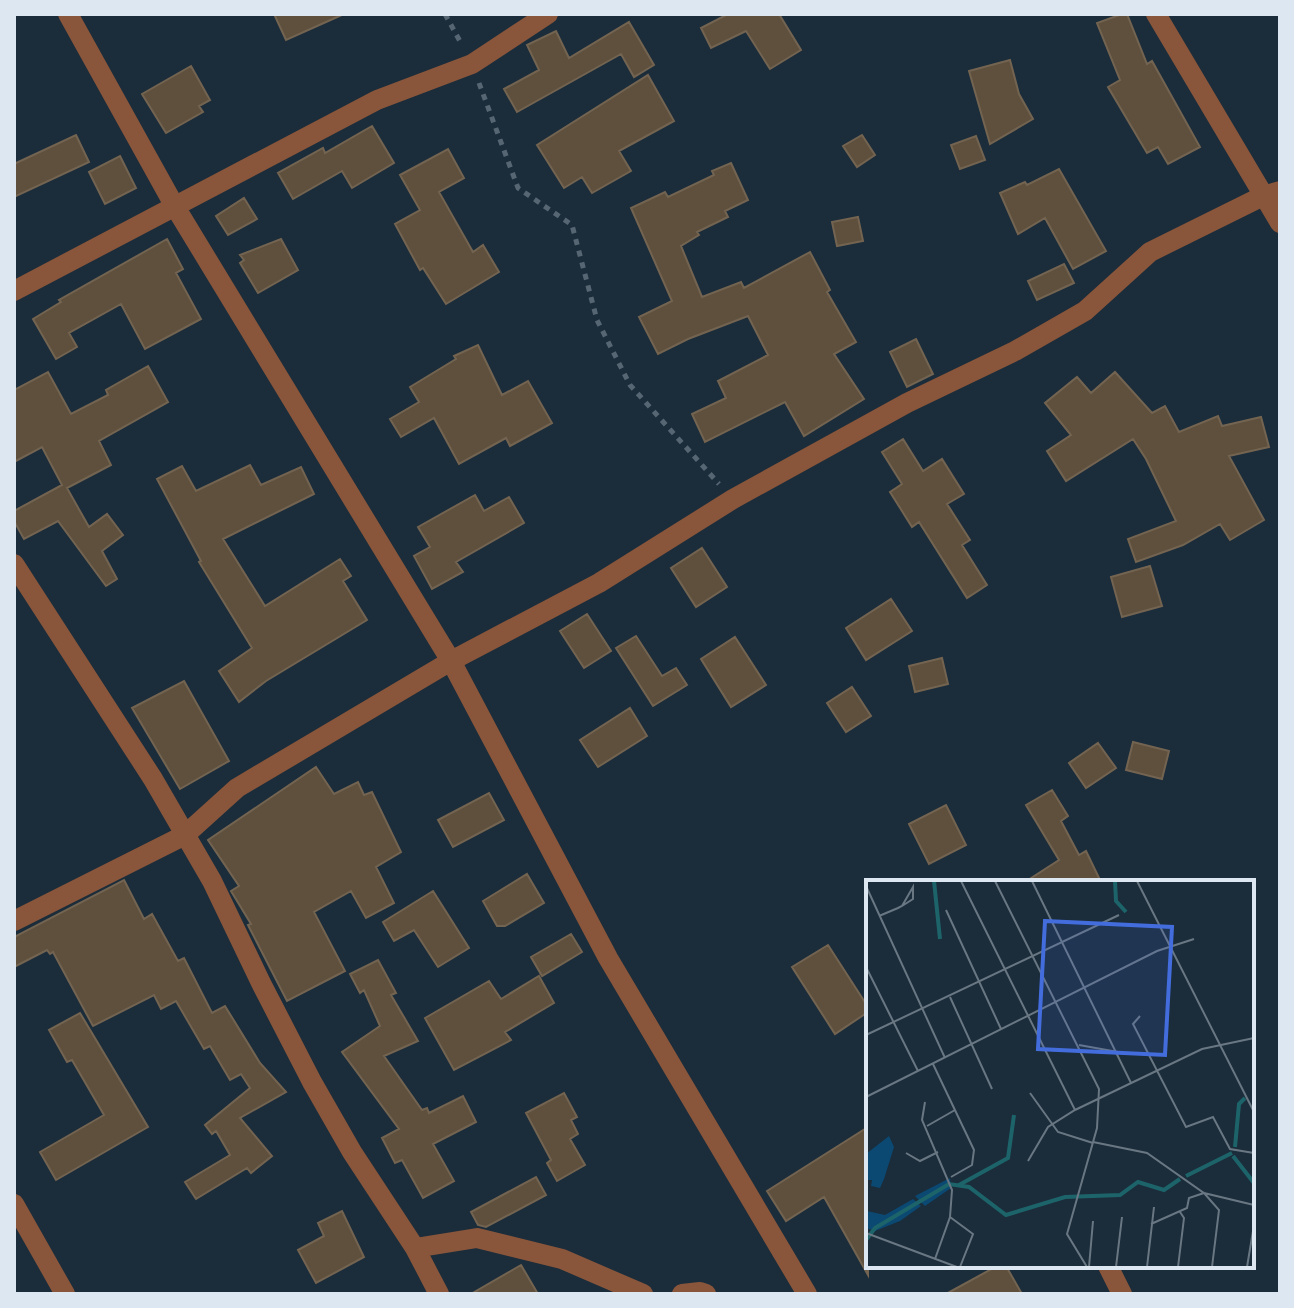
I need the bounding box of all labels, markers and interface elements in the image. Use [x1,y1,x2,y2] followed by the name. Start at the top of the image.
[866,880,1254,1268] inset map

